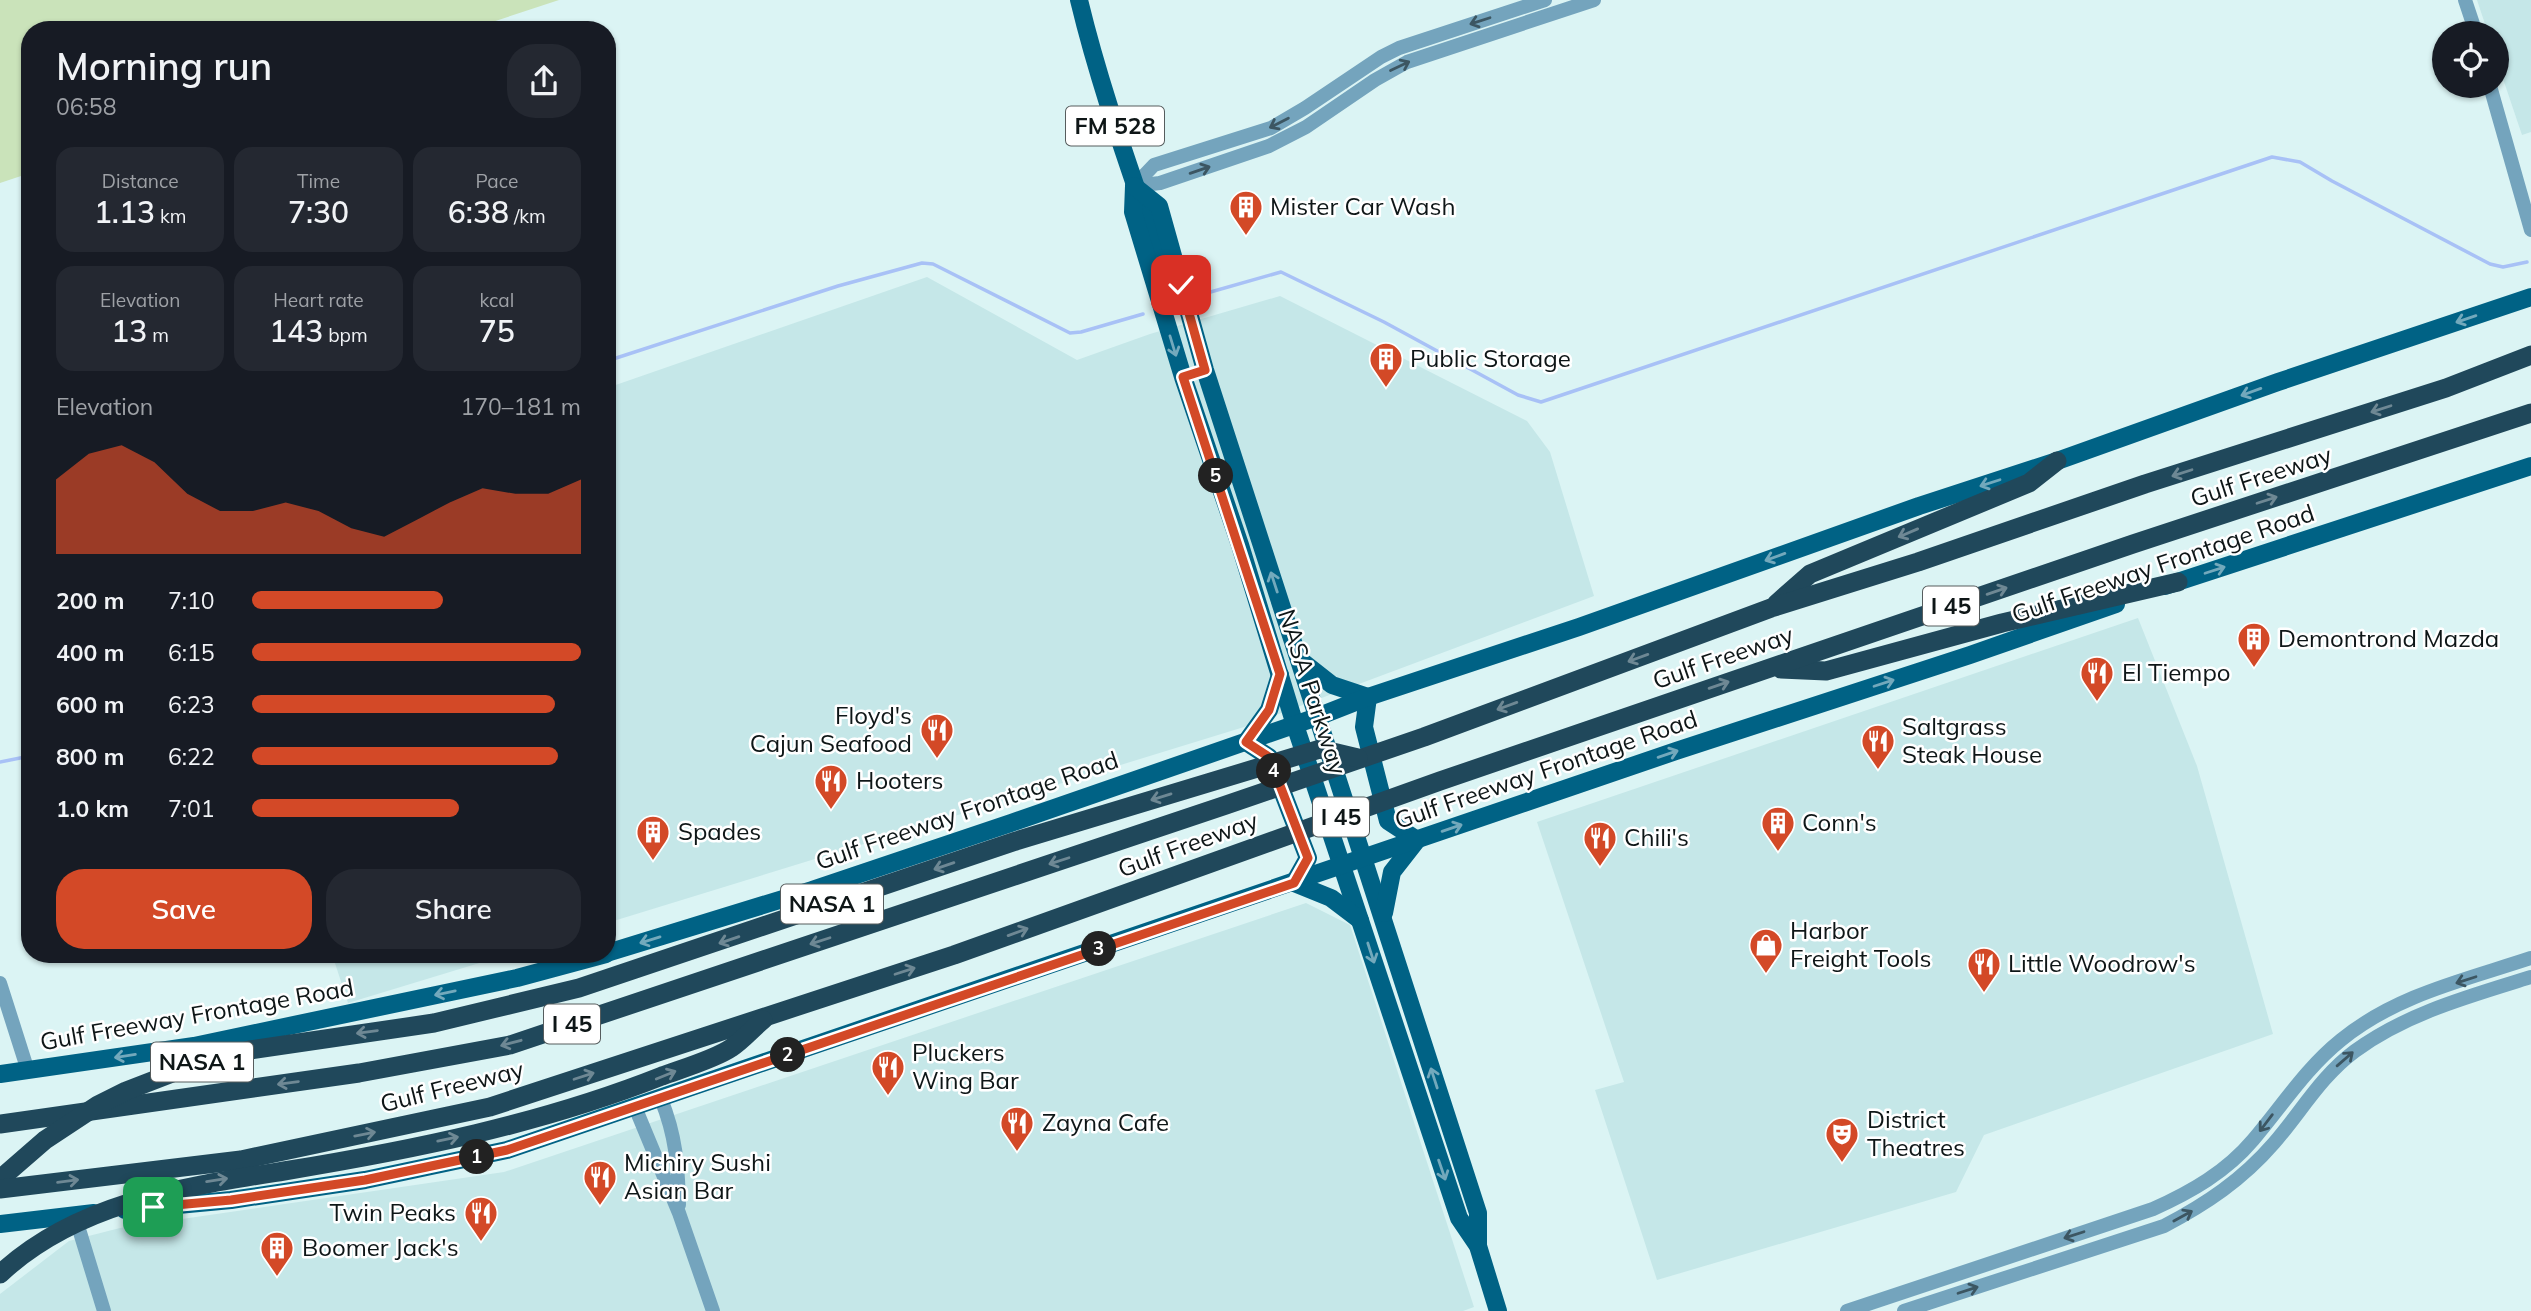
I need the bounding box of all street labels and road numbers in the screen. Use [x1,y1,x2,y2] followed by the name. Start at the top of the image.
[1066,106,1164,146] road number: FM 528
[2186,439,2335,513] street label: Gulf Freeway
[2007,497,2318,629] street label: Gulf Freeway Frontage Road
[1923,586,1979,626] road number: I 45
[1272,605,1354,778] street label: NASA Parkway
[1648,619,1797,695] street label: Gulf Freeway
[1390,703,1701,835] street label: Gulf Freeway Frontage Road
[811,744,1122,876] street label: Gulf Freeway Frontage Road
[1313,797,1369,836] road number: I 45
[1114,805,1262,883] street label: Gulf Freeway
[781,884,883,923] road number: NASA 1
[38,972,356,1056] street label: Gulf Freeway Frontage Road
[544,1004,600,1044] road number: I 45
[151,1042,253,1082] road number: NASA 1
[377,1054,527,1118] street label: Gulf Freeway

